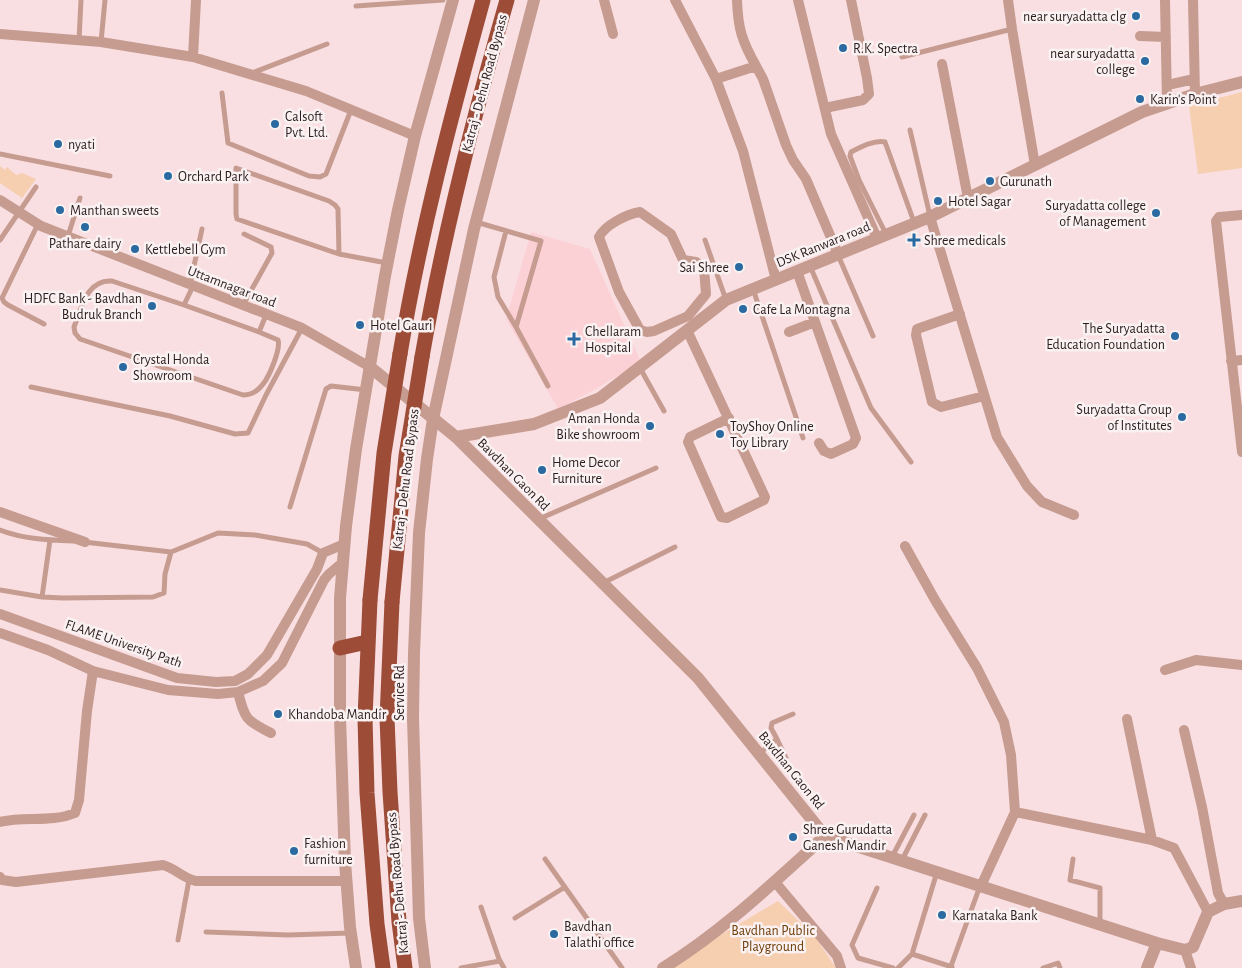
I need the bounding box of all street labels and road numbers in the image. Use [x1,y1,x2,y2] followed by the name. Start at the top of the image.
[460,13,510,154] street label: Katraj - Dehu Road Bypass
[774,220,872,270] street label: DSK Ranwara road
[185,264,278,310] street label: Uttamnagar road
[390,408,422,550] street label: Katraj - Dehu Road Bypass
[475,436,552,513] street label: Bavdhan Gaon Rd
[64,617,184,670] street label: FLAME University Path
[393,665,407,721] street label: Service Rd
[756,729,827,812] street label: Bavdhan Gaon Rd
[385,812,411,954] street label: Katraj - Dehu Road Bypass

